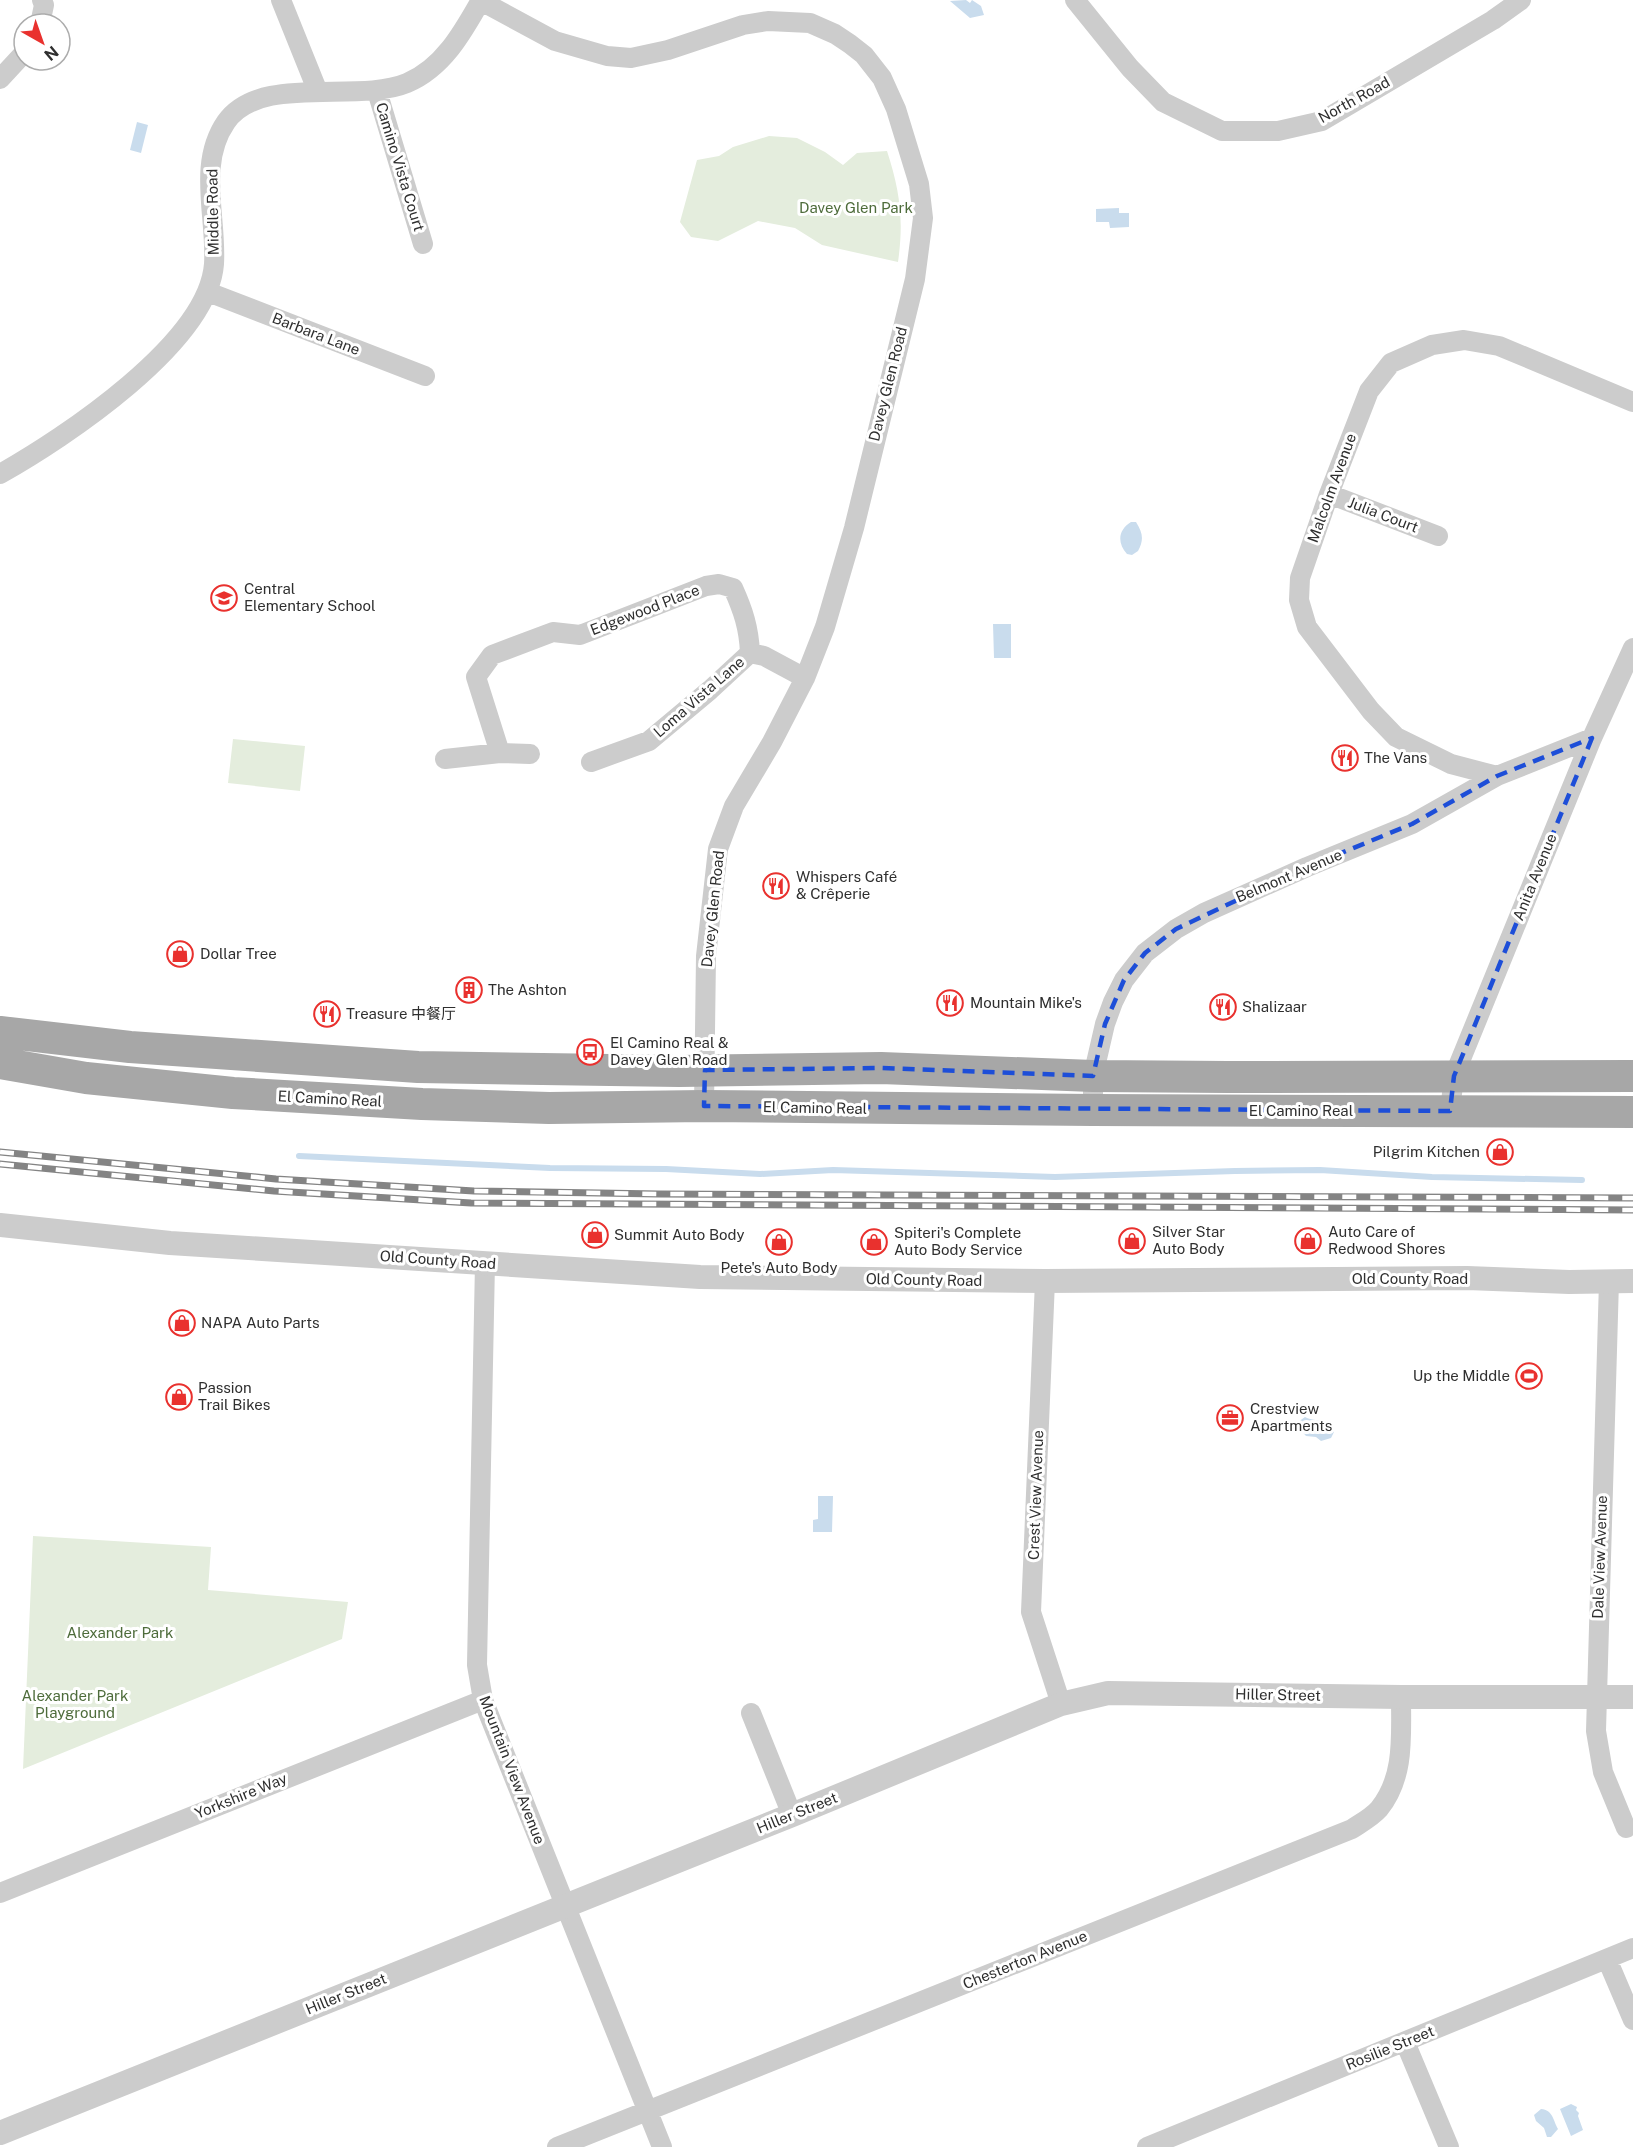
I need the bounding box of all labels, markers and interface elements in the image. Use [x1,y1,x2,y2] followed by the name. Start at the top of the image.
[12,12,72,72] north arrow
[40,42,62,64] text: N
[1315,73,1392,126] street label: North Road
[373,100,428,233] street label: Camino Vista Court
[203,168,222,256] street label: Middle Road
[799,199,913,216] park label: Davey Glen Park
[270,309,363,358] street label: Barbara Lane
[865,325,910,443] street label: Davey Glen Road
[1304,431,1359,545] street label: Malcolm Avenue
[1346,493,1421,536] street label: Julia Court
[244,580,376,614] place label: Central Elementary School
[588,581,702,638] street label: Edgewood Place
[209,583,239,613] school or university icon: Central Elementary School
[650,653,747,740] street label: Loma Vista Lane
[1330,743,1360,773] restaurant icon: The Vans
[1364,749,1427,766] place label: The Vans
[1509,831,1560,923] street label: Anita Avenue
[1233,845,1345,906] street label: Belmont Avenue
[698,850,727,968] street label: Davey Glen Road
[796,868,897,902] place label: Whispers Café & Crêperie
[761,871,791,901] restaurant icon: Whispers Café & Crêperie
[165,939,195,969] shop icon: Dollar Tree
[200,945,277,962] place label: Dollar Tree
[454,975,484,1005] building icon: The Ashton
[488,981,567,998] place label: The Ashton
[935,988,965,1018] restaurant icon: Mountain Mike's
[1208,992,1238,1022] restaurant icon: Shalizaar
[970,994,1082,1011] place label: Mountain Mike's
[1242,998,1307,1015] place label: Shalizaar
[312,999,342,1029] restaurant icon: Treasure 中餐厅
[346,1005,456,1022] place label: Treasure 中餐厅
[610,1034,729,1068] place label: El Camino Real & Davey Glen Road
[575,1037,605,1067] bus stop icon: El Camino Real & Davey Glen Road
[277,1087,383,1110] street label: El Camino Real
[763,1098,867,1117] street label: El Camino Real
[1249,1102,1353,1119] street label: El Camino Real
[1485,1137,1515,1167] shop icon: Pilgrim Kitchen
[1373,1143,1480,1160] place label: Pilgrim Kitchen
[580,1220,610,1250] shop icon: Summit Auto Body
[1152,1223,1225,1257] place label: Silver Star Auto Body
[1328,1223,1445,1257] place label: Auto Care of Redwood Shores
[894,1224,1023,1258] place label: Spiteri's Complete Auto Body Service
[614,1226,744,1243] place label: Summit Auto Body
[1117,1226,1147,1256] shop icon: Silver Star Auto Body
[1293,1226,1323,1256] shop icon: Auto Care of Redwood Shores
[764,1227,794,1257] shop icon: Pete's Auto Body
[859,1227,889,1257] shop icon: Spiteri's Complete Auto Body Service
[379,1247,497,1272] street label: Old County Road
[721,1259,837,1276] place label: Pete's Auto Body
[866,1270,982,1289] street label: Old County Road
[1352,1270,1468,1287] street label: Old County Road
[167,1308,197,1338] shop icon: NAPA Auto Parts
[201,1314,320,1331] place label: NAPA Auto Parts
[1514,1361,1544,1391] sports icon: Up the Middle
[1413,1367,1510,1384] place label: Up the Middle
[198,1379,270,1413] place label: Passion Trail Bikes
[164,1382,194,1412] shop icon: Passion Trail Bikes
[1250,1400,1332,1434] place label: Crestview Apartments
[1215,1403,1245,1433] office icon: Crestview Apartments
[1025,1430,1046,1560] street label: Crest View Avenue
[1589,1495,1610,1619] street label: Dale View Avenue
[67,1624,173,1641] park label: Alexander Park
[1235,1685,1321,1704] street label: Hiller Street
[22,1687,128,1721] park label: Alexander Park Playground
[476,1693,549,1846] street label: Mountain View Avenue
[192,1769,289,1822] street label: Yorkshire Way
[754,1789,840,1836] street label: Hiller Street
[960,1927,1089,1992] street label: Chesterton Avenue
[303,1970,389,2017] street label: Hiller Street
[1343,2022,1437,2073] street label: Rosilie Street

